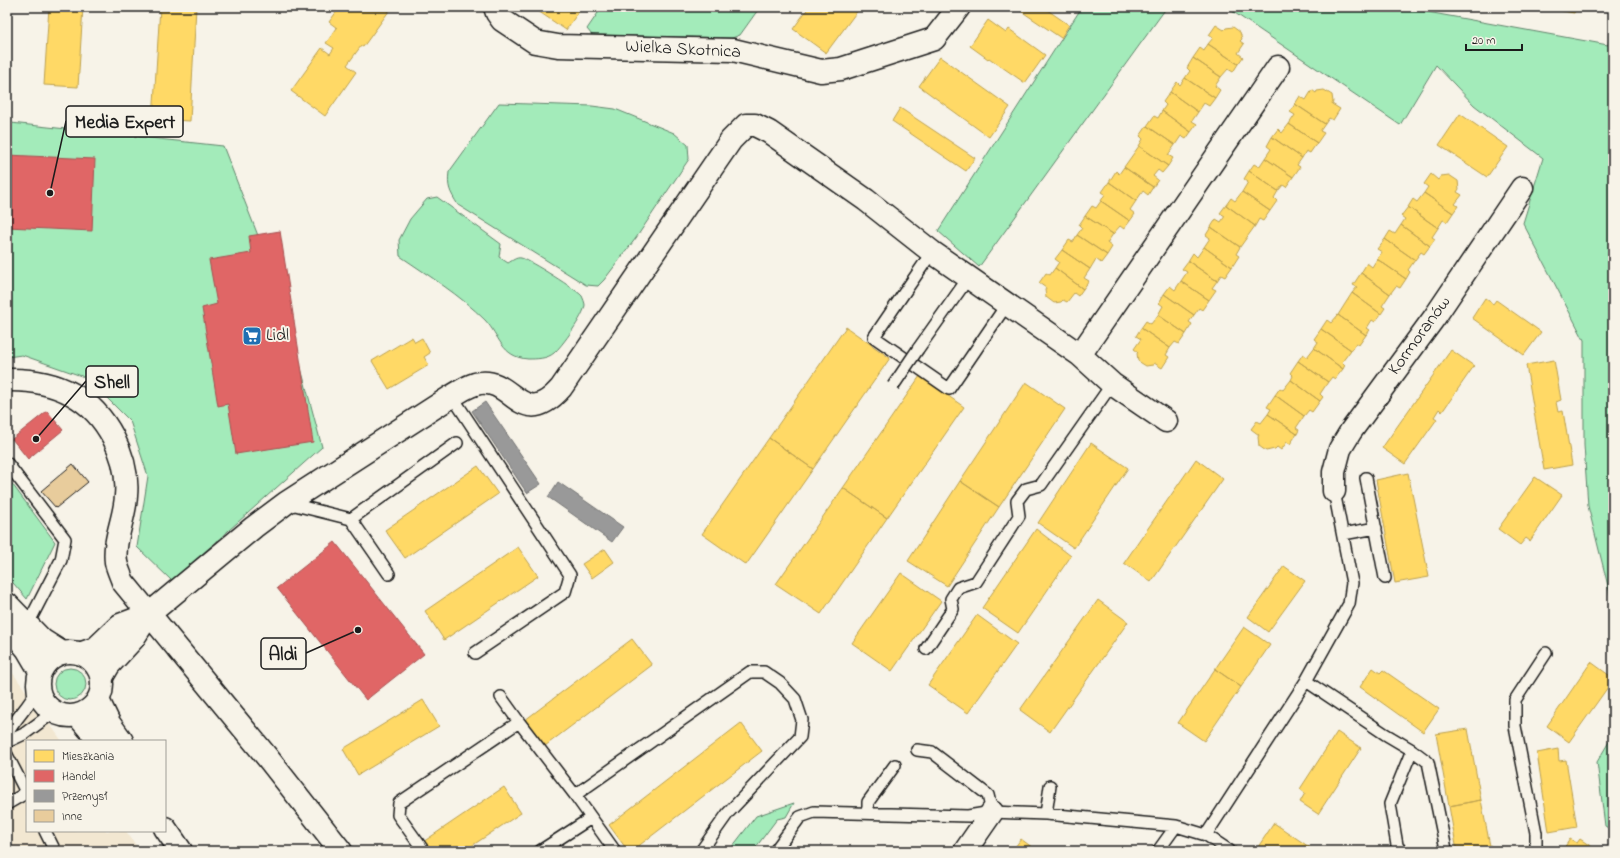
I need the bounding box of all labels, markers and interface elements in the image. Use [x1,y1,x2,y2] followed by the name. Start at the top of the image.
[1466,26,1522,52] scale bar
[1472,32,1495,50] text: 20 m
[624,34,742,66] street label: Wielka Skotnica
[66,106,183,137] callout: Media Expert
[75,110,176,137] text: Media Expert
[1382,291,1458,381] street label: Kormoranów
[266,323,289,349] place label: Lidl
[241,325,263,347] supermarket icon: Lidl
[86,366,138,397] callout: Shell
[94,370,130,397] text: Shell
[261,638,306,669] callout: Aldi
[269,642,298,669] text: Aldi
[26,740,166,832] legend
[62,748,114,766] text: Mieszkania
[62,768,96,786] text: Handel
[62,788,107,807] text: Przemysł
[62,808,83,826] text: Inne

